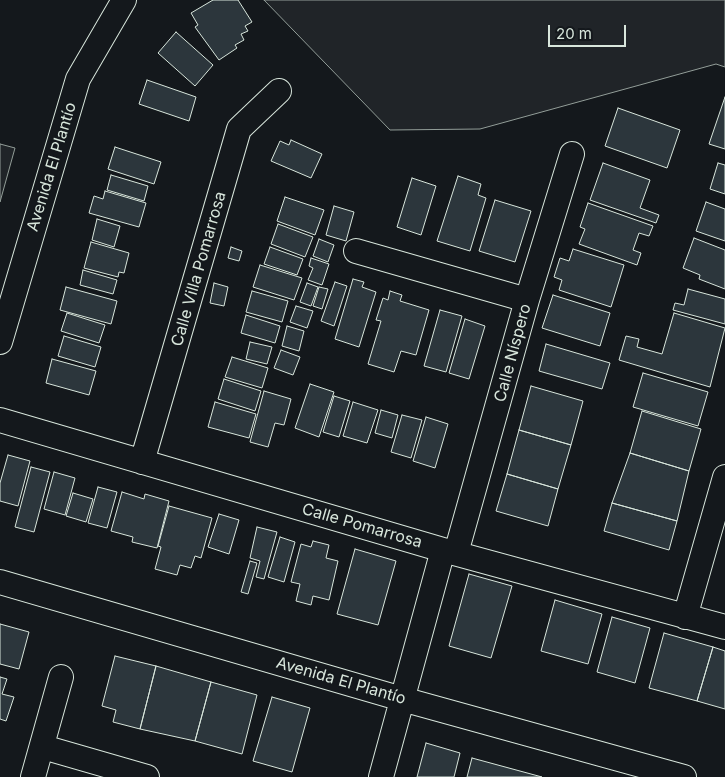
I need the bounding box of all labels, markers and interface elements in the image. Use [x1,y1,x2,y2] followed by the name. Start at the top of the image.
[550,15,628,47] scale bar
[556,24,592,43] text: 20 m
[23,100,81,234] street label: Avenida El Plantío
[168,189,230,349] street label: Calle Villa Pomarrosa
[491,302,535,404] street label: Calle Níspero
[300,500,424,552] street label: Calle Pomarrosa
[274,653,408,709] street label: Avenida El Plantío

